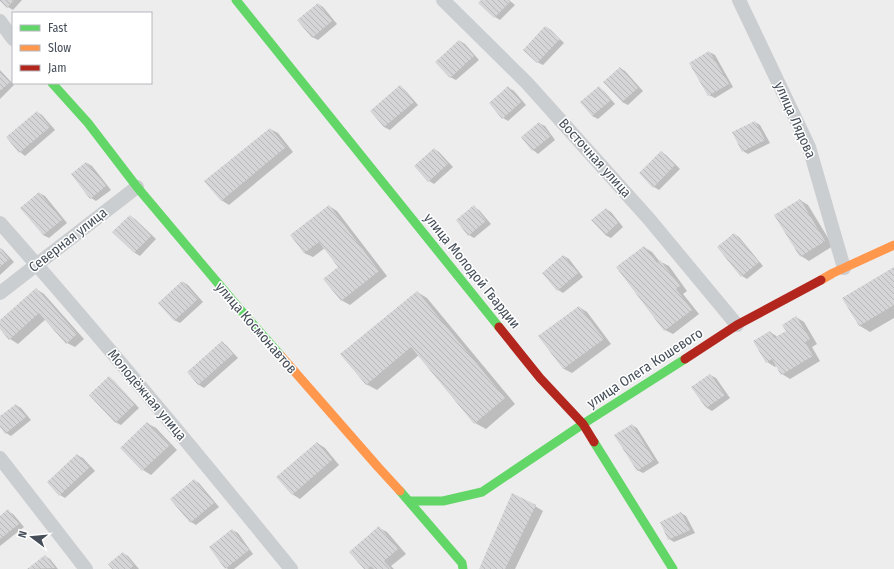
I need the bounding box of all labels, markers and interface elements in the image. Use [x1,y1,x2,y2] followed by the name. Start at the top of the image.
[12,12,152,84] legend
[48,21,67,35] text: Fast
[48,41,71,55] text: Slow
[48,61,66,75] text: Jam
[771,79,819,161] street label: улица Лядова
[555,115,635,201] street label: Восточная улица
[25,204,111,276] street label: Северная улица
[420,210,524,332] street label: улица Молодой Гвардии
[212,279,300,377] street label: улица Космонавтов
[584,324,706,412] street label: улица Олега Кошевого
[104,346,190,444] street label: Молодёжная улица
[12,517,52,557] north arrow
[16,529,30,539] text: N

